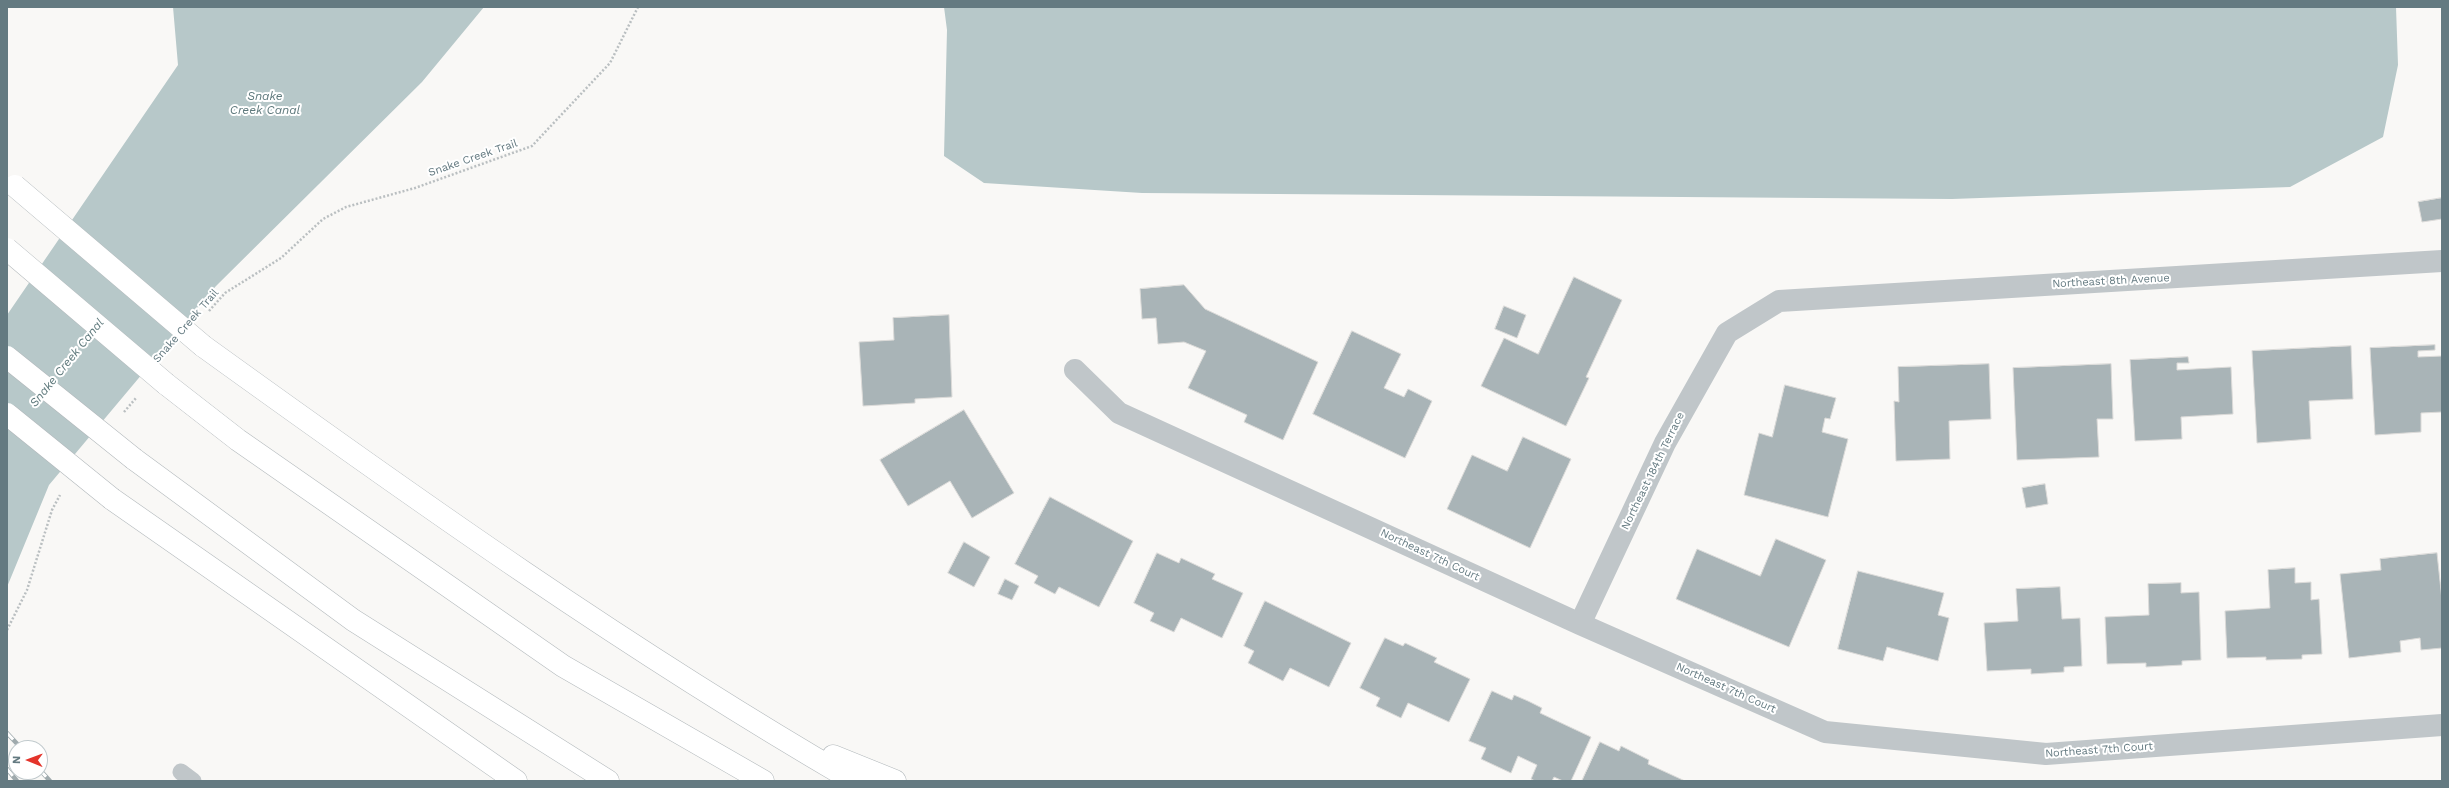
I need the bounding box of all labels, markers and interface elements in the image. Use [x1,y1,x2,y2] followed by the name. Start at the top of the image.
[230,89,300,117] water label: Snake Creek Canal
[427,137,519,179] street label: Snake Creek Trail
[2052,271,2170,291] street label: Northeast 8th Avenue
[150,286,222,366] street label: Snake Creek Trail
[27,316,107,410] water label: Snake Creek Canal
[1619,410,1687,532] street label: Northeast 184th Terrace
[1378,526,1482,584] street label: Northeast 7th Court
[1674,660,1778,716] street label: Northeast 7th Court
[8,740,48,780] north arrow
[2045,740,2153,760] street label: Northeast 7th Court
[10,756,23,764] text: N

